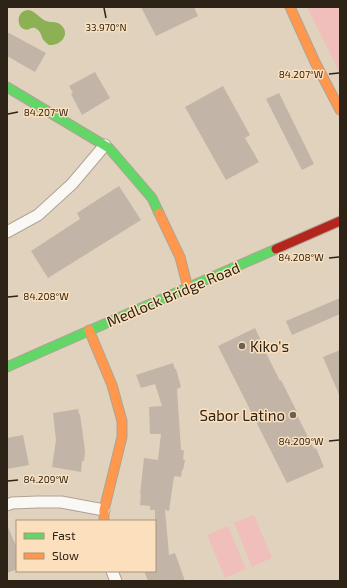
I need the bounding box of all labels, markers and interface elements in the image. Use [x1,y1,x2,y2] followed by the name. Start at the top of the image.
[86,21,126,33] text: 33.970°N
[279,68,324,80] text: 84.207°W
[24,106,69,118] text: 84.207°W
[278,251,324,263] text: 84.208°W
[104,258,242,330] street label: Medlock Bridge Road
[23,290,69,302] text: 84.208°W
[250,337,289,355] place label: Kiko's
[237,341,247,351] marker: Kiko's
[200,406,285,424] place label: Sabor Latino
[288,410,298,420] marker: Sabor Latino
[279,435,324,447] text: 84.209°W
[24,473,69,485] text: 84.209°W
[16,520,156,572] legend
[52,528,76,542] text: Fast
[52,548,79,562] text: Slow

